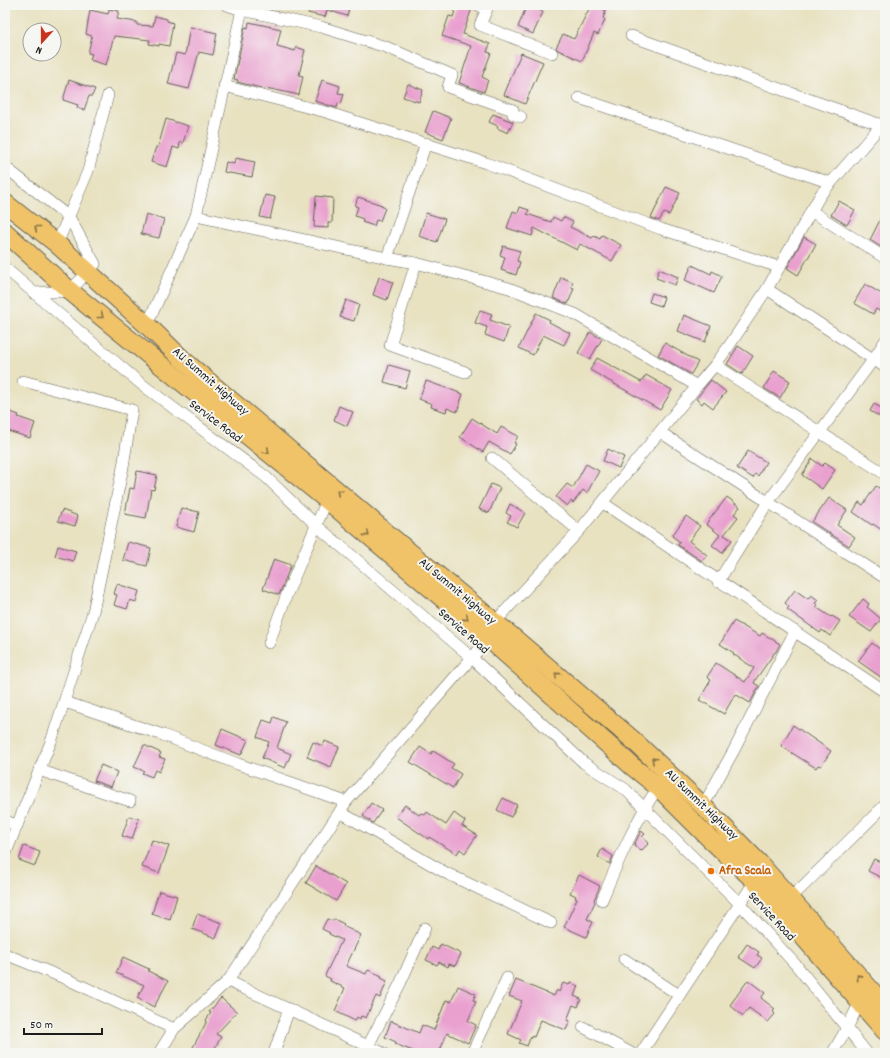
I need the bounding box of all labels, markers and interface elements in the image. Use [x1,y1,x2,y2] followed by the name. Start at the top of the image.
[22,22,62,62] north arrow
[33,41,45,58] text: N
[34,226,41,233] one-way arrow
[96,311,103,318] one-way arrow
[168,343,253,421] street label: AU Summit Highway
[184,396,246,448] street label: Service Road
[262,446,269,453] one-way arrow
[336,490,344,497] one-way arrow
[362,529,370,536] one-way arrow
[414,554,500,631] street label: AU Summit Highway
[433,604,493,660] street label: Service Road
[461,613,469,620] one-way arrow
[554,672,561,679] one-way arrow
[652,758,659,765] one-way arrow
[660,765,743,846] street label: AU Summit Highway
[719,862,772,881] place label: Afra Scala
[706,866,716,876] marker: Afra Scala
[743,888,799,946] street label: Service Road
[857,974,864,981] one-way arrow
[24,1010,102,1036] scale bar
[30,1017,53,1034] text: 50 m

